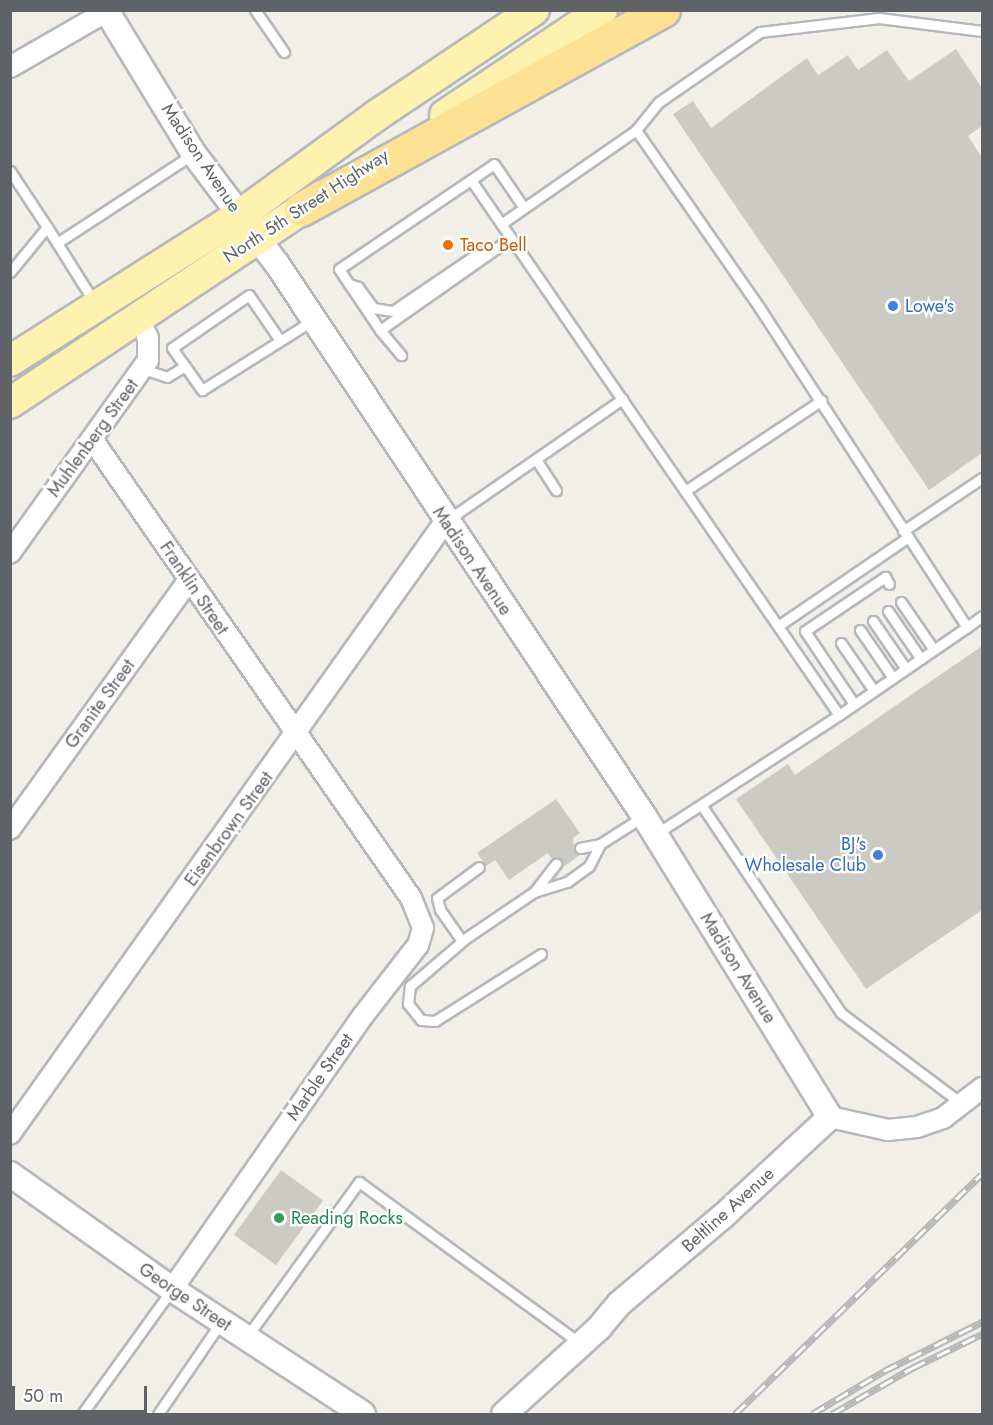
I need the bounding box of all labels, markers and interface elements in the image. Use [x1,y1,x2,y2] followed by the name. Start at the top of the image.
[157,100,245,216] street label: Madison Avenue
[219,144,393,268] street label: North 5th Street Highway
[460,234,527,256] place label: Taco Bell
[441,238,455,252] marker: Taco Bell
[905,295,954,317] place label: Lowe's
[886,299,900,313] marker: Lowe's
[43,375,143,501] street label: Muhlenberg Street
[428,503,516,619] street label: Madison Avenue
[155,537,233,639] street label: Franklin Street
[60,655,140,753] street label: Granite Street
[180,768,278,890] street label: Eisenbrown Street
[745,834,866,876] place label: BJ's Wholesale Club
[871,848,885,862] marker: BJ's Wholesale Club
[695,909,781,1027] street label: Madison Avenue
[282,1029,358,1125] street label: Marble Street
[677,1163,779,1257] street label: Beltline Avenue
[291,1207,403,1229] place label: Reading Rocks
[272,1211,286,1225] marker: Reading Rocks
[135,1258,235,1336] street label: George Street
[15,1374,150,1412] scale bar
[23,1383,63,1409] text: 50 m

